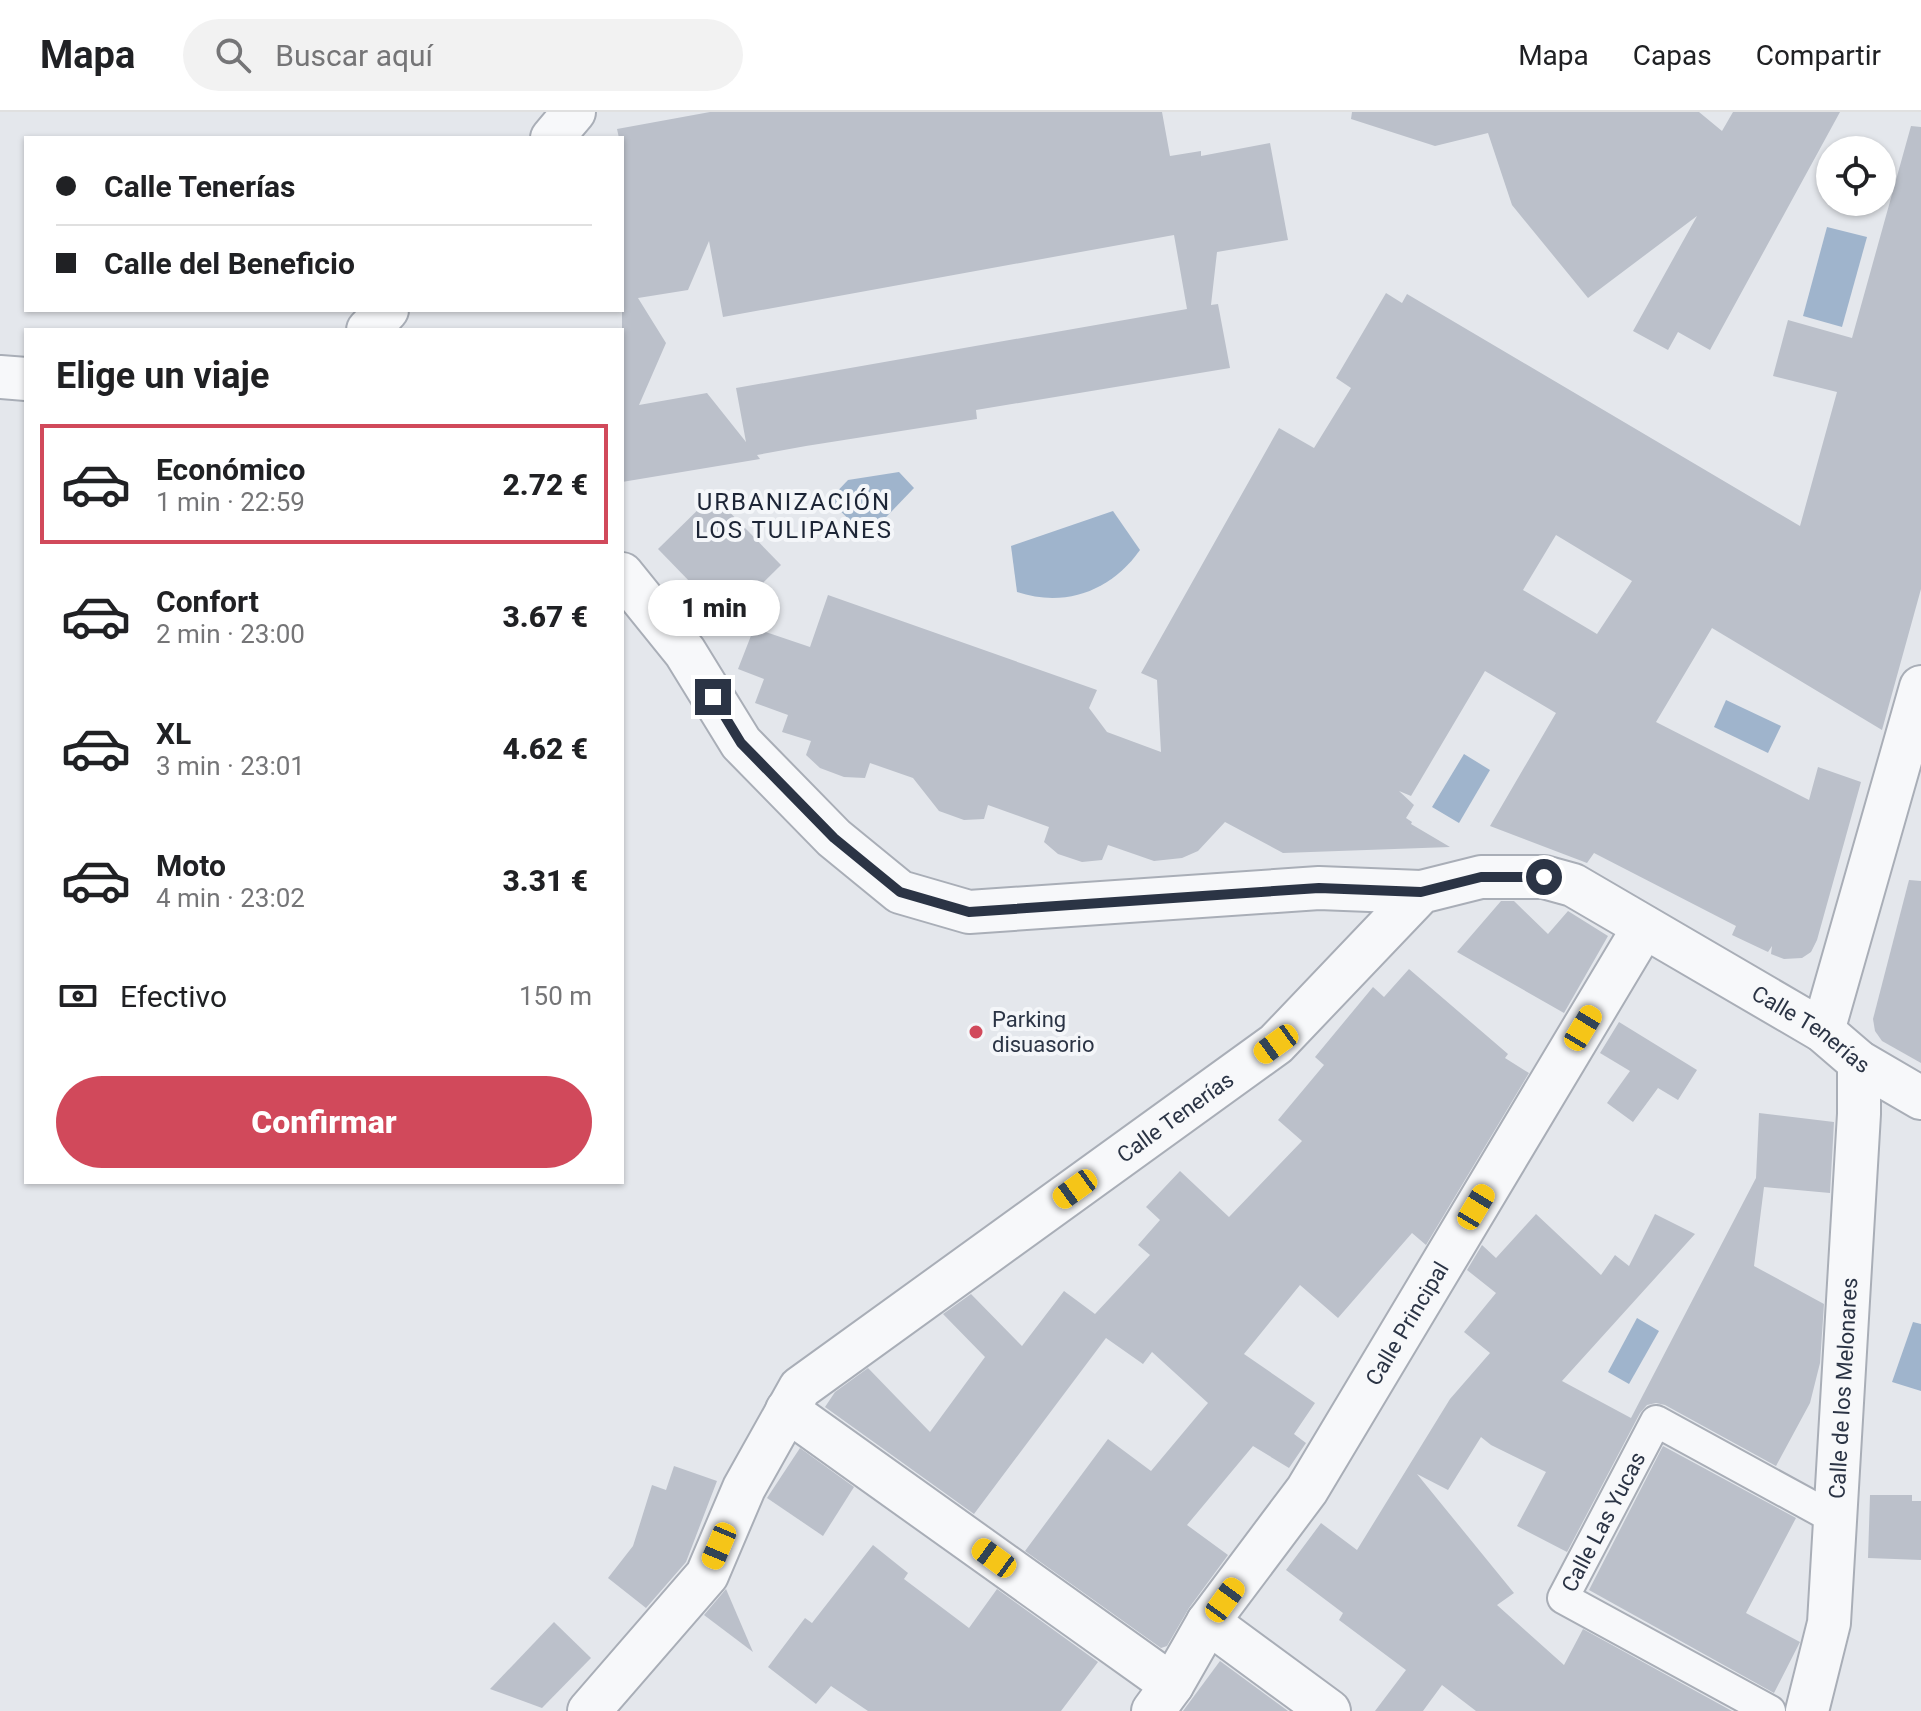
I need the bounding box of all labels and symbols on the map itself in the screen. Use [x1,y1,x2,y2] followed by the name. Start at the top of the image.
[695,488,893,544] district label: URBANIZACIÓN LOS TULIPANES
[647,581,779,637] callout: 1 min
[695,679,731,715] route end
[1526,859,1562,895] route start
[1748,980,1874,1078] street label: Calle Tenerías
[1560,1001,1606,1055] car
[992,1007,1094,1057] place label: Parking disuasorio
[1250,1020,1302,1068] car
[967,1023,985,1041] marker: Parking disuasorio
[1112,1067,1238,1167] street label: Calle Tenerías
[1049,1165,1101,1213] car
[1453,1180,1499,1234] car
[1360,1257,1453,1390] street label: Calle Principal
[1824,1277,1862,1499] street label: Calle de los Melonares
[1556,1447,1650,1596] street label: Calle Las Yucas
[699,1519,739,1573] car
[968,1534,1020,1582] car
[1201,1574,1249,1626] car

